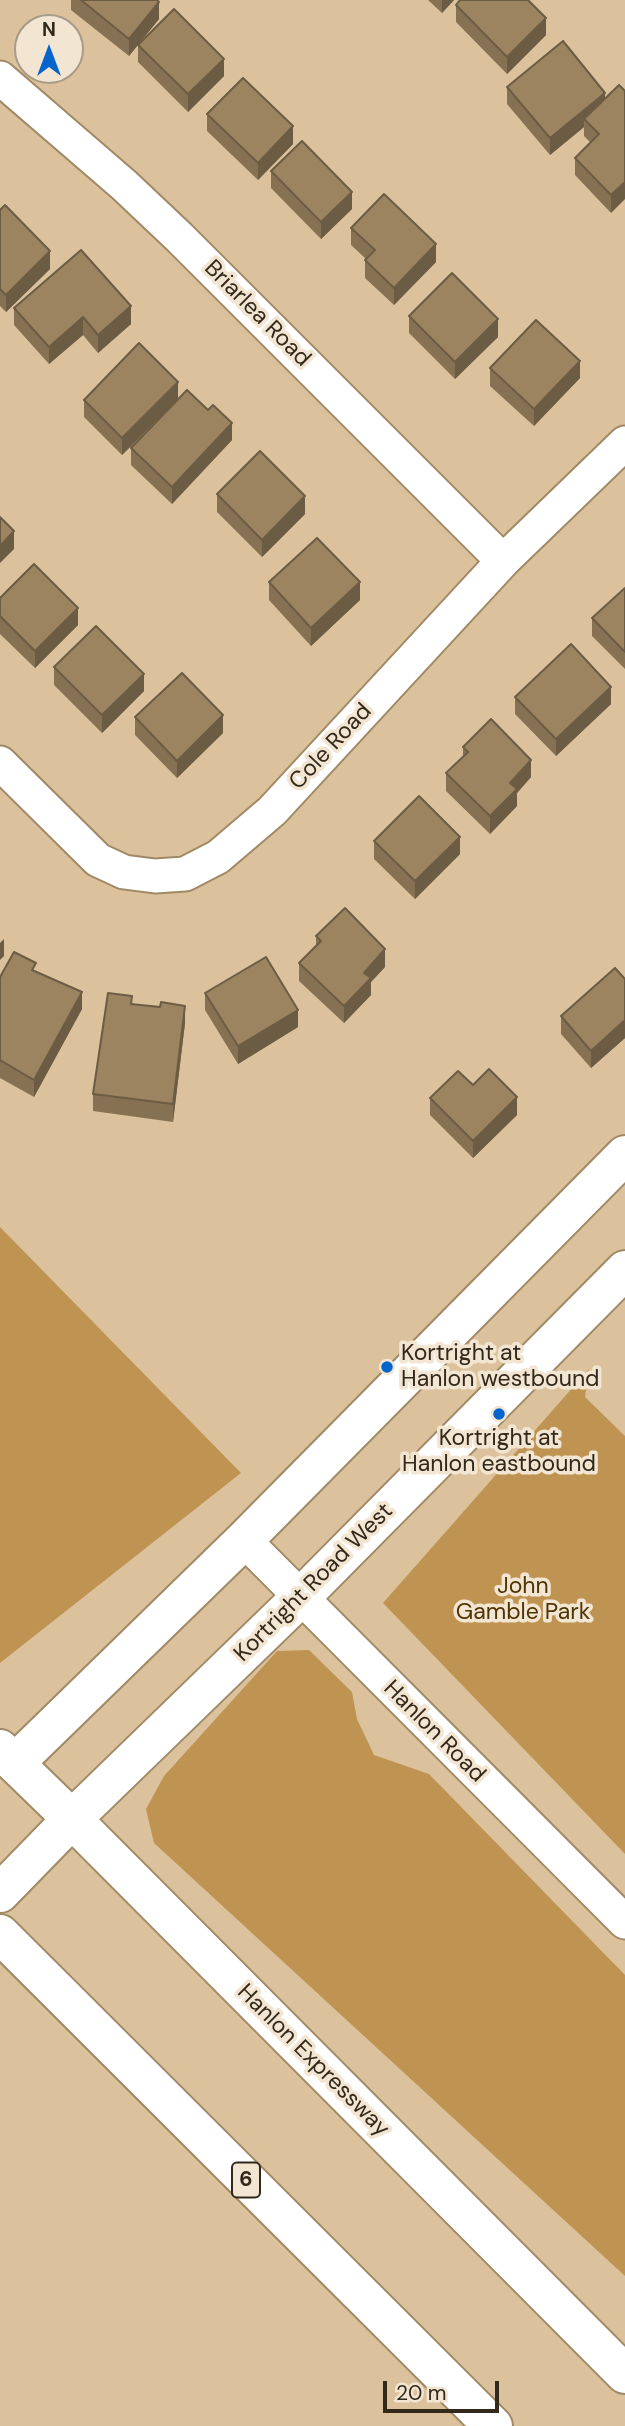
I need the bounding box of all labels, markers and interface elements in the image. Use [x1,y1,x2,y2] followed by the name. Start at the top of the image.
[14,14,84,84] north arrow
[42,17,56,42] text: N
[198,255,316,373] street label: Briarlea Road
[284,698,378,796] street label: Cole Road
[401,1340,600,1394] place label: Kortright at Hanlon westbound
[379,1359,395,1375] marker: Kortright at Hanlon westbound
[491,1406,507,1422] marker: Kortright at Hanlon eastbound
[402,1425,596,1479] place label: Kortright at Hanlon eastbound
[229,1498,399,1668] street label: Kortright Road West
[456,1573,590,1627] park label: John Gamble Park
[377,1675,491,1789] street label: Hanlon Road
[231,1979,395,2143] street label: Hanlon Expressway
[232,2162,260,2198] road number: 6
[387,2366,503,2410] scale bar
[396,2379,447,2407] text: 20 m

